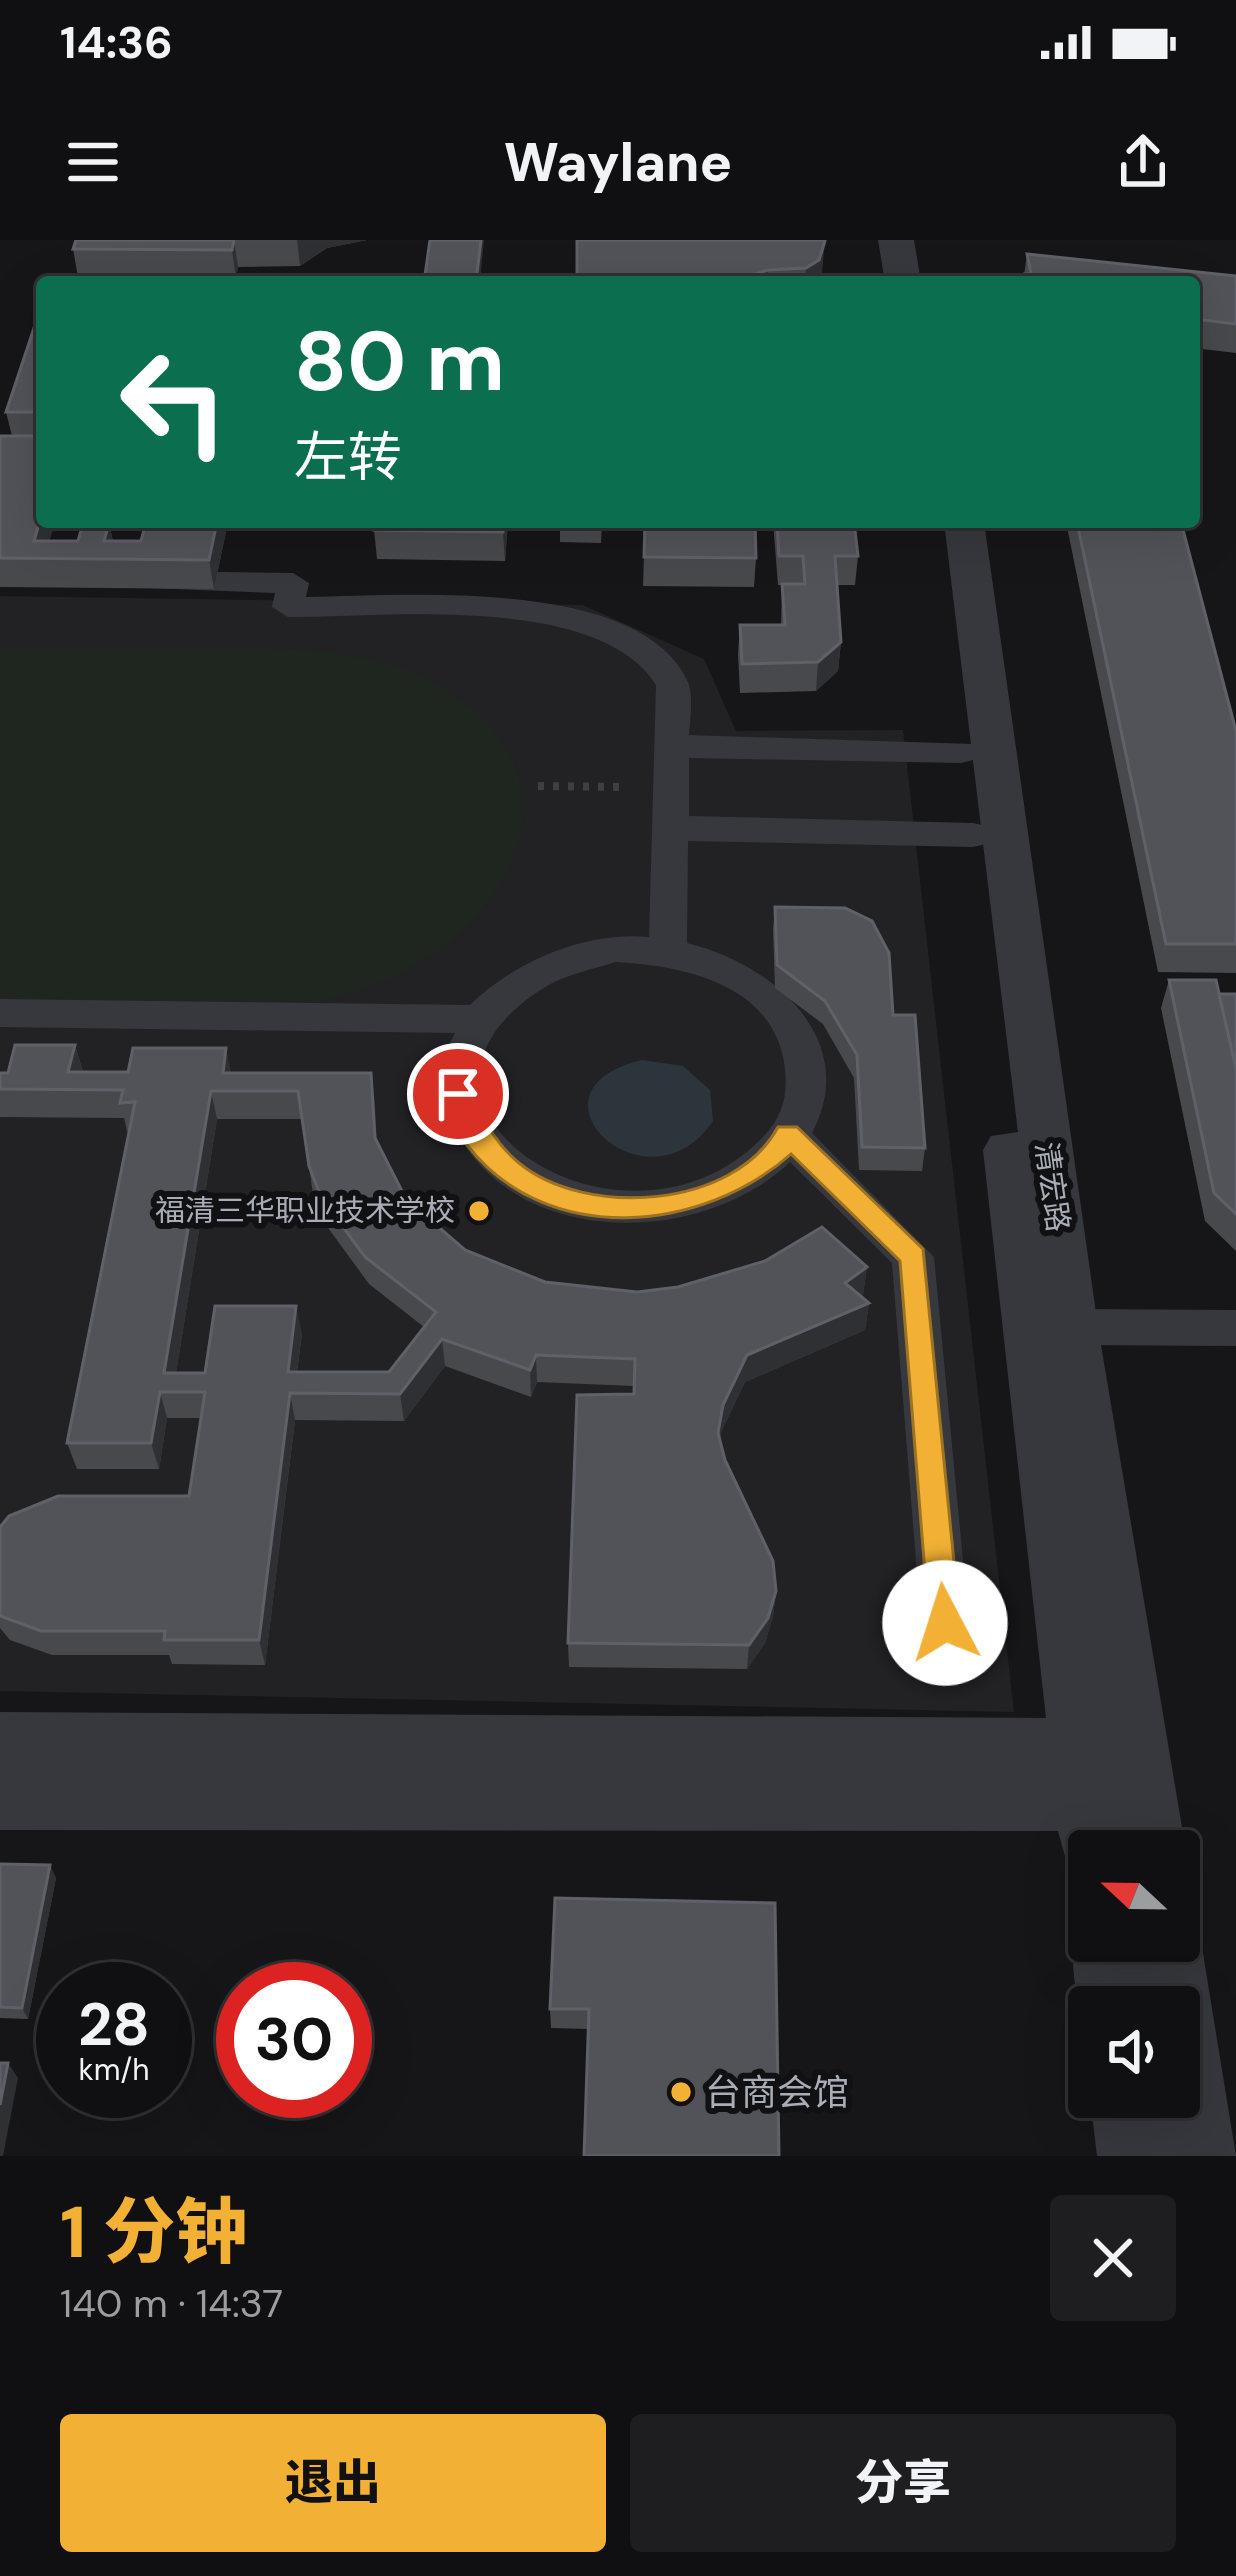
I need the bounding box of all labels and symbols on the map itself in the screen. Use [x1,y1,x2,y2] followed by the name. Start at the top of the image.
[407,1043,509,1145] pin
[1027,1140,1078,1234] street label: 清宏路
[155,1191,455,1230] place label: 福清三华职业技术学校
[466,1198,492,1224] marker: 福清三华职业技术学校
[882,1560,1008,1686] position arrow
[1068,1830,1200,1962] north arrow
[216,1962,372,2118] speed limit sign: 30
[705,2069,849,2116] place label: 台商会馆
[668,2079,694,2105] marker: 台商会馆

